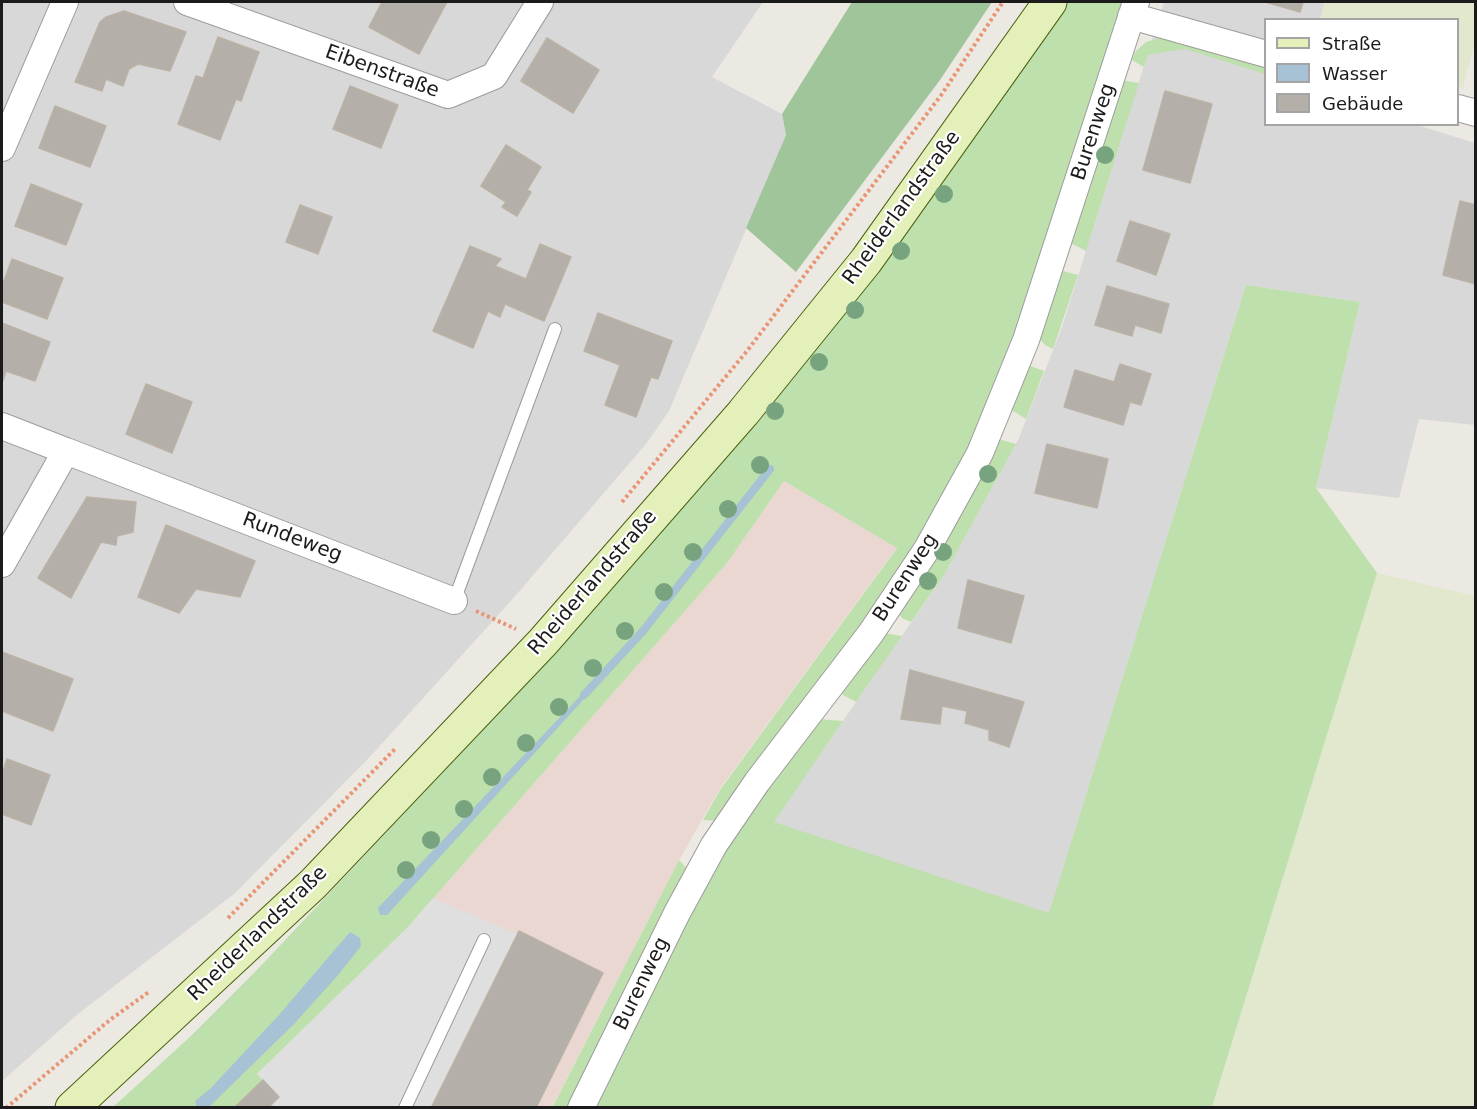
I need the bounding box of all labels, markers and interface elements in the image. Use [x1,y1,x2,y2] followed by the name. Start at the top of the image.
[1264,18,1459,126] legend
[1322,33,1381,54] text: Straße
[322,40,442,104] street label: Eibenstraße
[1322,63,1387,84] text: Wasser
[1067,80,1121,184] street label: Burenweg
[1322,93,1403,114] text: Gebäude
[838,126,966,290] street label: Rheiderlandstraße
[523,506,663,660] street label: Rheiderlandstraße
[239,508,345,568] street label: Rundeweg
[869,529,943,627] street label: Burenweg
[183,861,333,1007] street label: Rheiderlandstraße
[609,934,675,1034] street label: Burenweg

